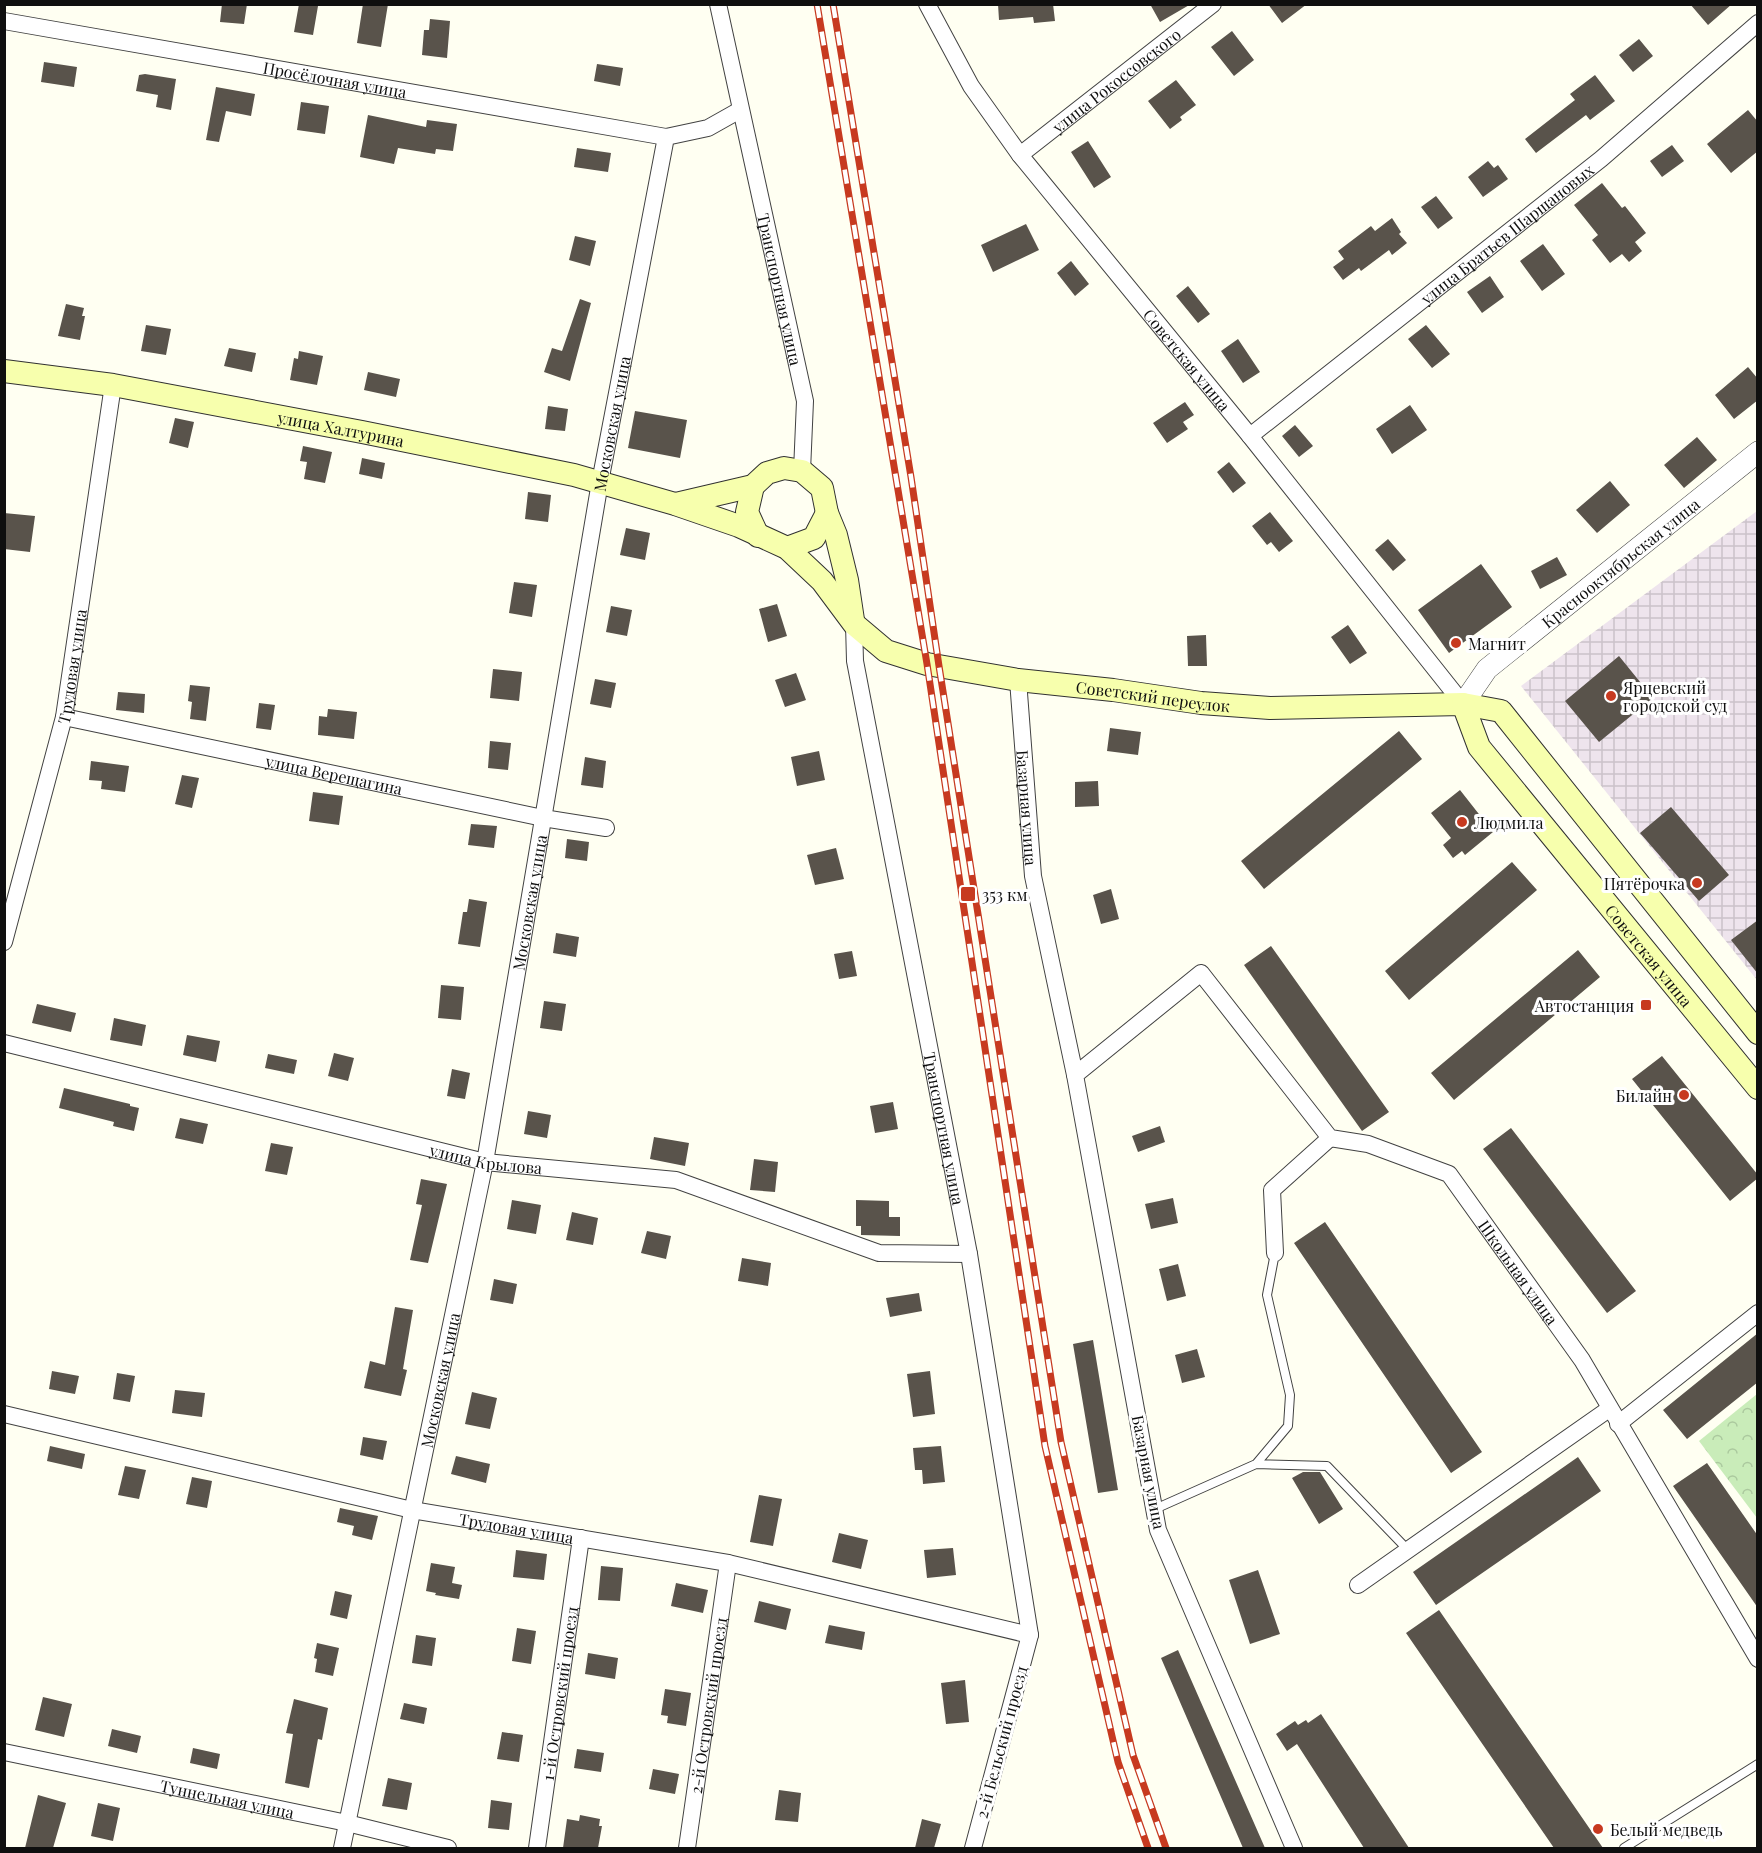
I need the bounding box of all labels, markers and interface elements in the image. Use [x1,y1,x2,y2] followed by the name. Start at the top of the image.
[1047,23,1185,137] street label: улица Рокоссовского
[262,56,408,102] street label: Просёлочная улица
[1415,158,1598,309] street label: улица Братьев Шаршановых
[754,211,807,367] street label: Транспортная улица
[1139,304,1236,415] street label: Советская улица
[588,354,634,493] street label: Московская улица
[275,406,406,451] street label: улица Халтурина
[1537,493,1703,632] street label: Краснооктябрьская улица
[52,608,90,726] street label: Трудовая улица
[1468,633,1526,654] place label: Магнит
[1449,636,1463,650] marker: Магнит
[1075,676,1231,716] street label: Советский переулок
[1622,677,1728,716] place label: Ярцевский городской суд
[1604,689,1618,703] marker: Ярцевский городской суд
[263,749,404,799] street label: улица Верещагина
[1013,749,1043,866] street label: Базарная улица
[1473,812,1543,833] place label: Людмила
[1455,815,1469,829] marker: Людмила
[507,833,551,972] street label: Московская улица
[1604,873,1685,894] place label: Пятёрочка
[1690,876,1704,890] marker: Пятёрочка
[982,884,1028,905] place label: 353 км
[959,885,977,903] marker: 353 км
[1601,900,1698,1011] street label: Советская улица
[1534,995,1634,1016] place label: Автостанция
[1639,998,1653,1012] marker: Автостанция
[920,1050,970,1207] street label: Транспортная улица
[1616,1085,1672,1106] place label: Билайн
[1677,1088,1691,1102] marker: Билайн
[427,1138,543,1178] street label: улица Крылова
[1474,1215,1563,1328] street label: Школьная улица
[415,1311,464,1449] street label: Московская улица
[1128,1413,1170,1531] street label: Базарная улица
[458,1508,575,1547] street label: Трудовая улица
[536,1604,582,1782] street label: 1-й Островский проезд
[684,1615,731,1795] street label: 2-й Островский проезд
[971,1663,1032,1821] street label: 2-й Бельский проезд
[158,1774,296,1822] street label: Туннельная улица
[1610,1819,1723,1840] place label: Белый медведь
[1591,1822,1605,1836] marker: Белый медведь

